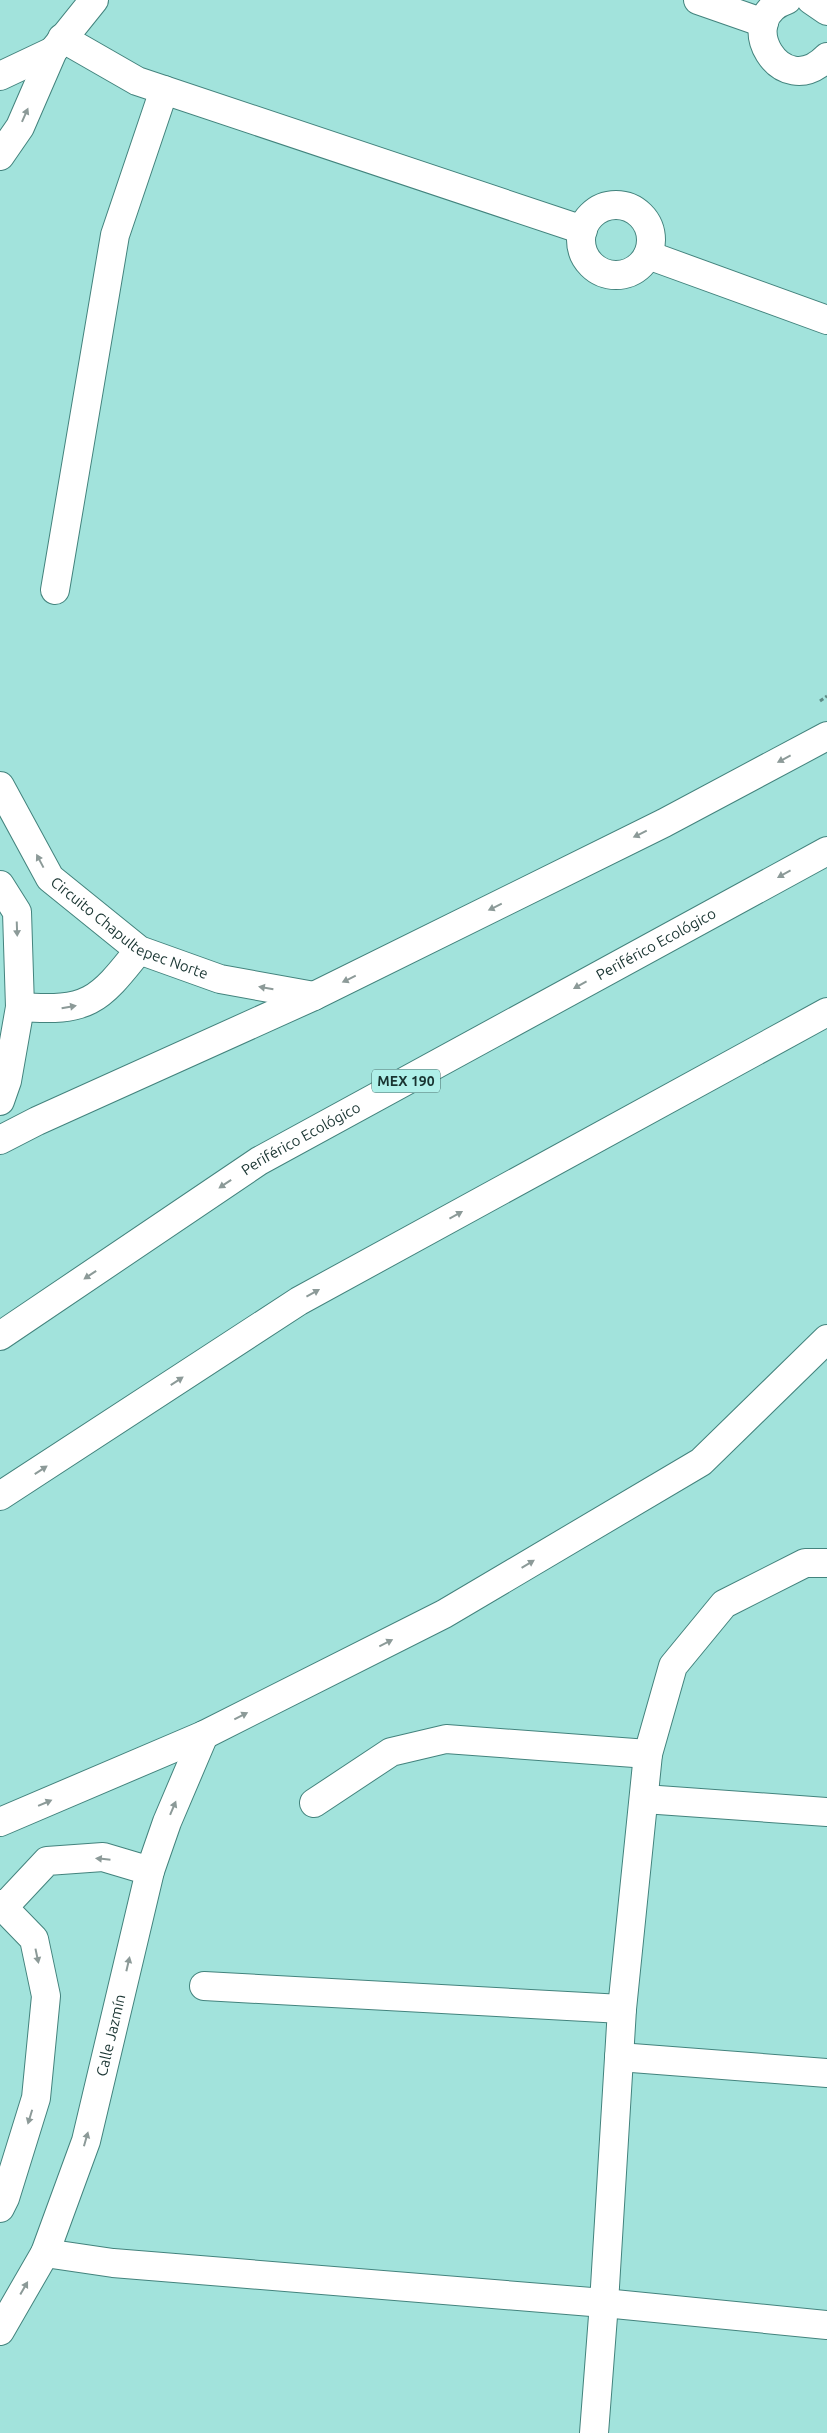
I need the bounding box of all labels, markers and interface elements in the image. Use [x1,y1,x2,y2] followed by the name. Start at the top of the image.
[22,108,30,122] one-way arrow
[777,755,791,763] one-way arrow
[633,831,647,839] one-way arrow
[36,854,45,868] one-way arrow
[777,870,792,878] one-way arrow
[48,873,210,982] street label: Circuito Chapultepec Norte
[487,903,502,911] one-way arrow
[593,904,719,983] street label: Periférico Ecológico
[14,921,22,937] one-way arrow
[342,975,356,983] one-way arrow
[573,981,587,990] one-way arrow
[258,983,274,991] one-way arrow
[61,1002,77,1010] one-way arrow
[372,1070,440,1092] road number: MEX 190
[238,1098,363,1178] street label: Periférico Ecológico
[218,1179,231,1189] one-way arrow
[449,1211,463,1219] one-way arrow
[83,1270,97,1280] one-way arrow
[306,1289,321,1297] one-way arrow
[170,1376,183,1386] one-way arrow
[34,1465,47,1475] one-way arrow
[522,1559,535,1568] one-way arrow
[379,1639,394,1647] one-way arrow
[234,1712,248,1720] one-way arrow
[38,1798,52,1806] one-way arrow
[170,1801,178,1815] one-way arrow
[94,1855,110,1863] one-way arrow
[34,1949,42,1965] one-way arrow
[124,1956,132,1971] one-way arrow
[93,1992,129,2078] street label: Calle Jazmín
[25,2109,33,2124] one-way arrow
[82,2131,90,2146] one-way arrow
[20,2282,29,2295] one-way arrow

